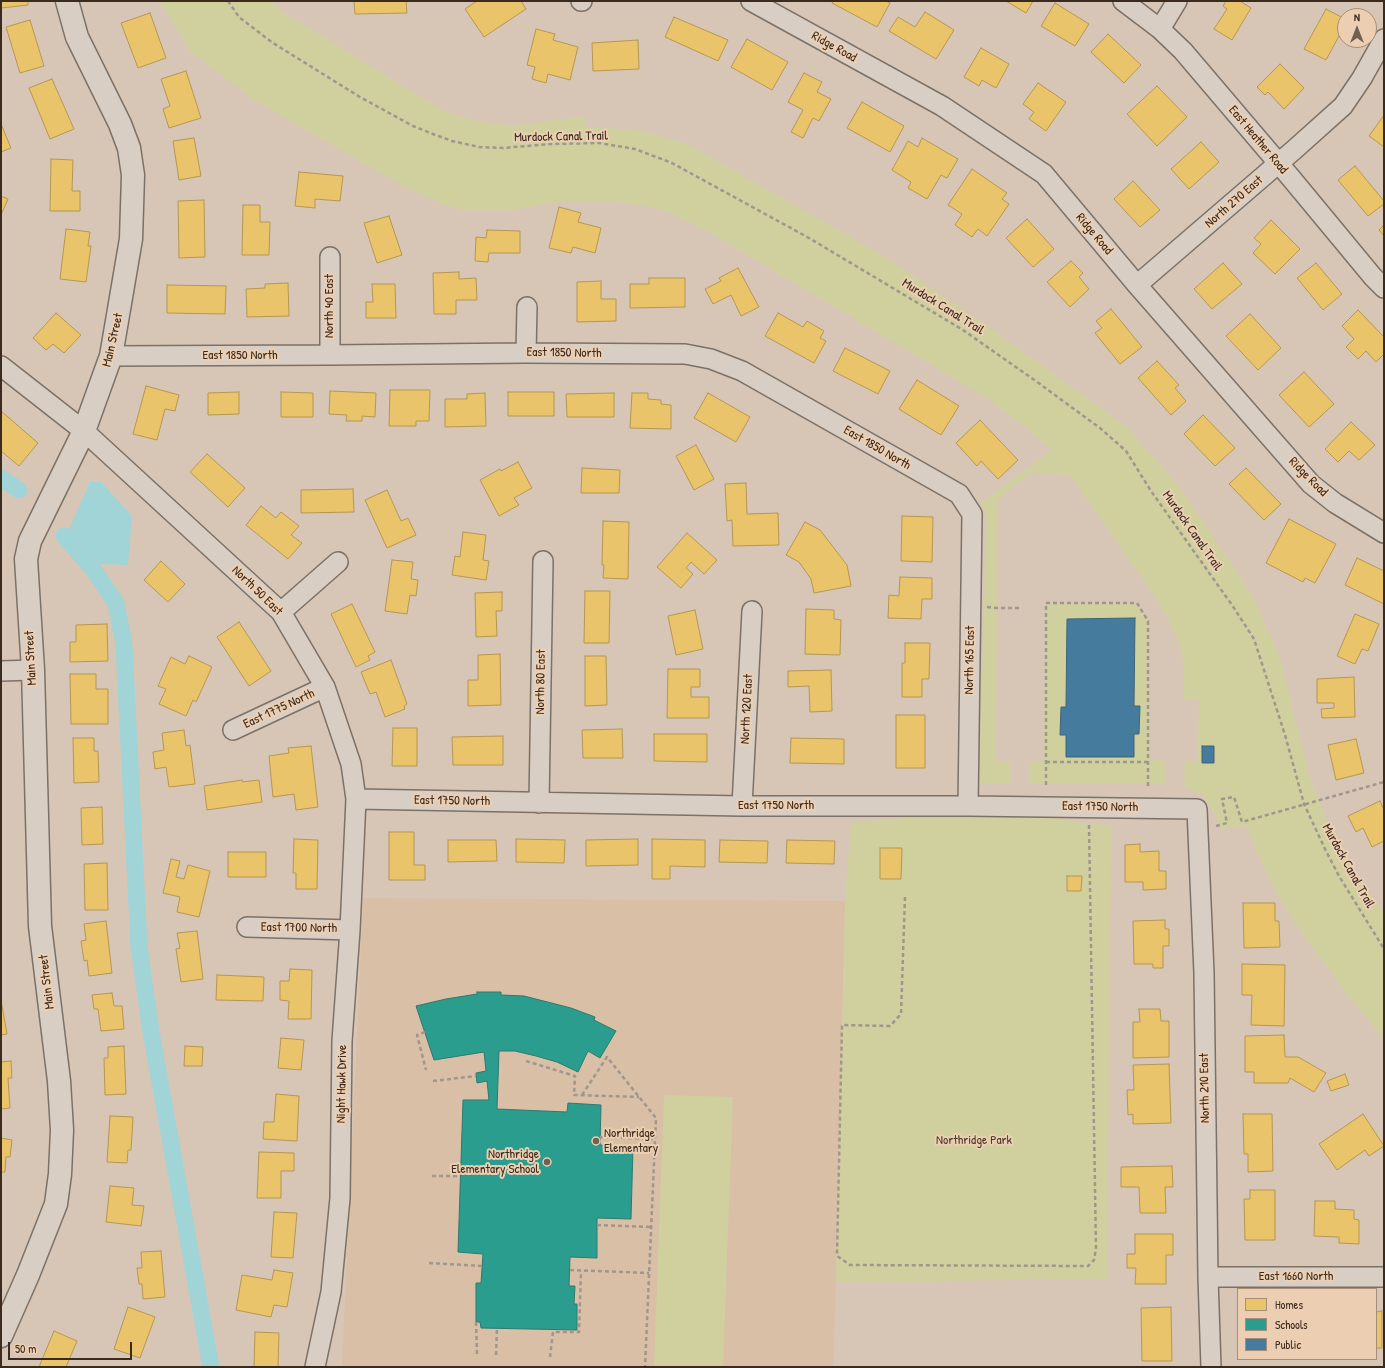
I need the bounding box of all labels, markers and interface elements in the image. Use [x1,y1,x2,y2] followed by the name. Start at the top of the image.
[1337,8,1377,48] north arrow
[1354,10,1360,24] text: N
[809,28,859,66] street label: Ridge Road
[1225,103,1291,177] street label: East Heather Road
[514,128,608,146] street label: Murdock Canal Trail
[1202,173,1266,231] street label: North 270 East
[1072,210,1116,258] street label: Ridge Road
[322,274,338,338] street label: North 40 East
[899,276,987,338] street label: Murdock Canal Trail
[99,312,127,368] street label: Main Street
[526,345,602,361] street label: East 1850 North
[202,348,278,364] street label: East 1850 North
[841,422,913,474] street label: East 1850 North
[1285,454,1331,500] street label: Ridge Road
[1159,488,1225,574] street label: Murdock Canal Trail
[228,563,286,619] street label: North 50 East
[962,625,978,695] street label: North 165 East
[22,630,40,686] street label: Main Street
[533,649,549,715] street label: North 80 East
[737,674,757,744] street label: North 120 East
[241,686,317,732] street label: East 1775 North
[414,793,490,809] street label: East 1750 North
[738,798,814,814] street label: East 1750 North
[1062,799,1138,815] street label: East 1750 North
[1318,821,1378,911] street label: Murdock Canal Trail
[261,920,337,936] street label: East 1700 North
[36,954,58,1010] street label: Main Street
[334,1045,350,1123] street label: Night Hawk Drive
[1197,1053,1213,1123] street label: North 210 East
[604,1126,658,1157] place label: Northridge Elementary
[936,1133,1012,1149] park label: Northridge Park
[591,1136,601,1146] marker: Northridge Elementary
[451,1147,539,1178] place label: Northridge Elementary School
[542,1157,552,1167] marker: Northridge Elementary School
[1259,1269,1333,1285] street label: East 1660 North
[1237,1288,1377,1360] legend
[1275,1296,1303,1313] text: Homes
[1275,1316,1308,1333] text: Schools
[10,1334,134,1360] scale bar
[1275,1336,1301,1353] text: Public
[15,1340,36,1357] text: 50 m

